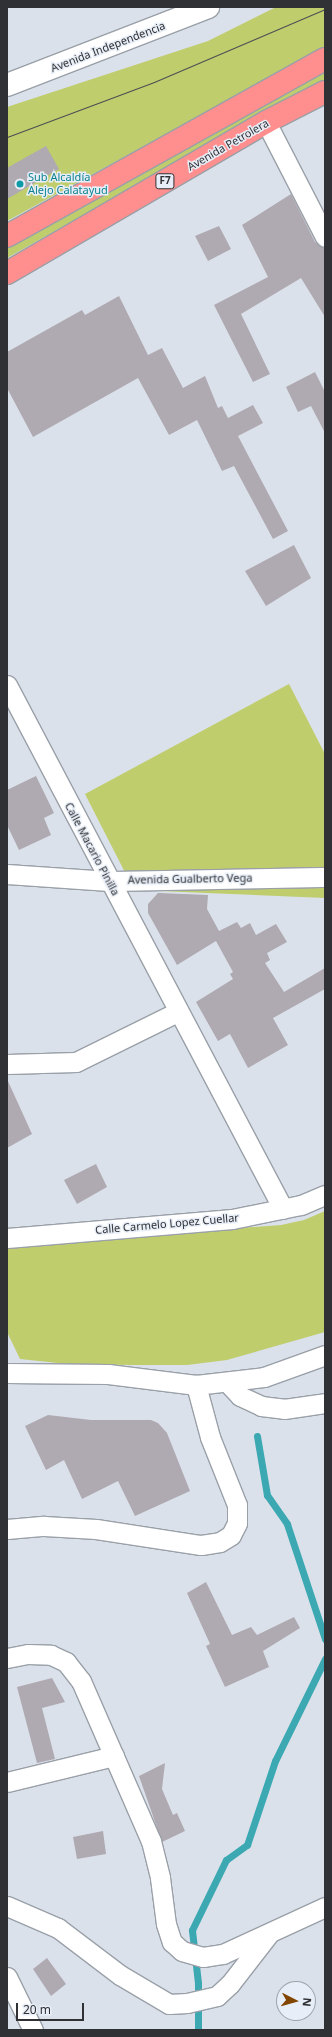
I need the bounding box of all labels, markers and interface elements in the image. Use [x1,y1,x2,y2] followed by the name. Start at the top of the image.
[49,19,167,75] street label: Avenida Independencia
[185,116,271,174] street label: Avenida Petrolera
[28,171,108,197] place label: Sub Alcaldía Alejo Calatayud
[155,173,175,189] road number: F7
[15,179,25,189] marker: Sub Alcaldía Alejo Calatayud
[62,800,122,898] street label: Calle Macario Pinilla
[128,871,252,887] street label: Avenida Gualberto Vega
[95,1211,239,1237] street label: Calle Carmelo Lopez Cuellar
[276,1981,316,2021] north arrow
[18,1995,86,2021] scale bar
[300,1997,315,2007] text: N
[23,2001,51,2018] text: 20 m

